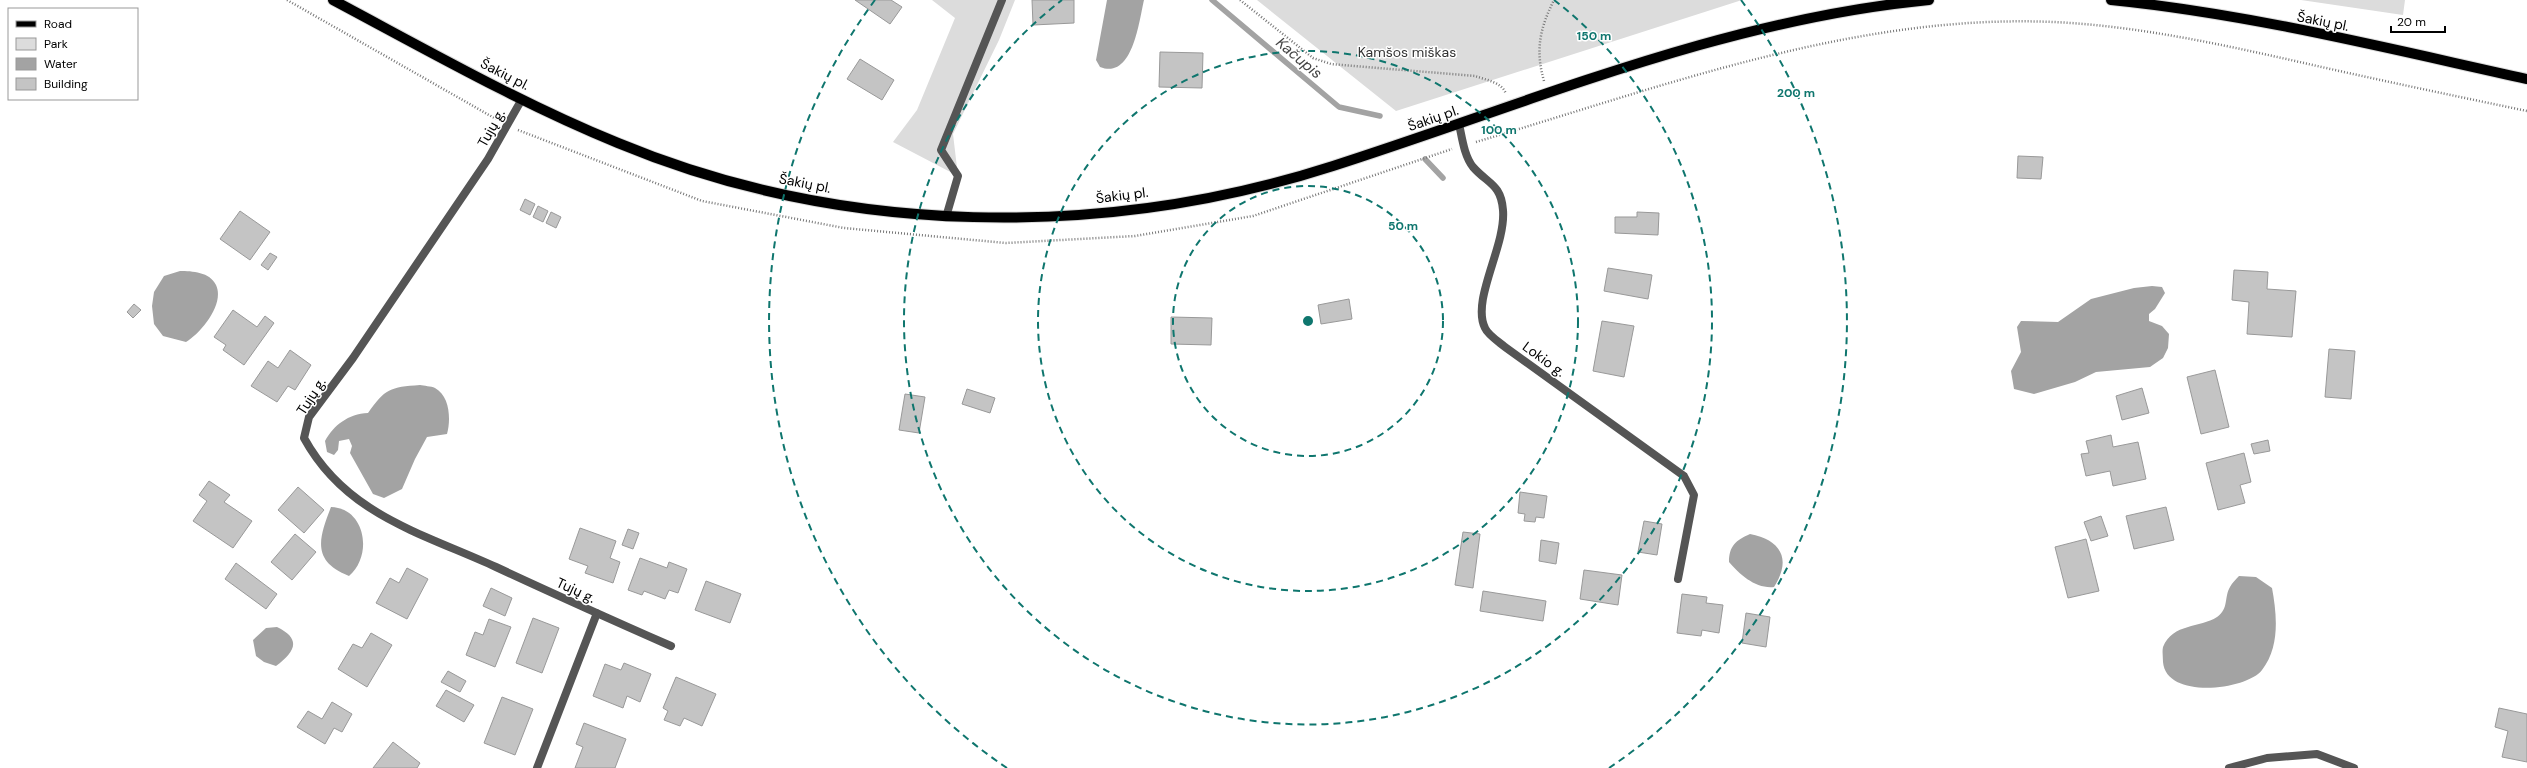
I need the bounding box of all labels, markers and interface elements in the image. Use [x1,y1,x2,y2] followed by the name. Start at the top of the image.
[2295,7,2351,35] street label: Šakių pl.
[8,8,138,100] legend
[2391,8,2445,34] scale bar
[2397,14,2426,30] text: 20 m
[44,16,72,32] text: Road
[1577,28,1611,44] text: 150 m
[1272,33,1326,83] water label: Kačupis
[44,36,68,52] text: Park
[1358,43,1456,61] park label: Kamšos miškas
[477,54,533,94] street label: Šakių pl.
[44,56,78,72] text: Water
[44,76,88,92] text: Building
[1777,85,1815,101] text: 200 m
[1405,101,1461,135] street label: Šakių pl.
[473,106,509,150] street label: Tujų g.
[1481,122,1517,138] text: 100 m
[777,169,833,197] street label: Šakių pl.
[1095,183,1149,207] street label: Šakių pl.
[1388,218,1418,234] text: 50 m
[1301,314,1315,328] centre of rings
[1519,337,1569,381] street label: Lokio g.
[292,374,330,418] street label: Tujų g.
[554,573,599,607] street label: Tujų g.

